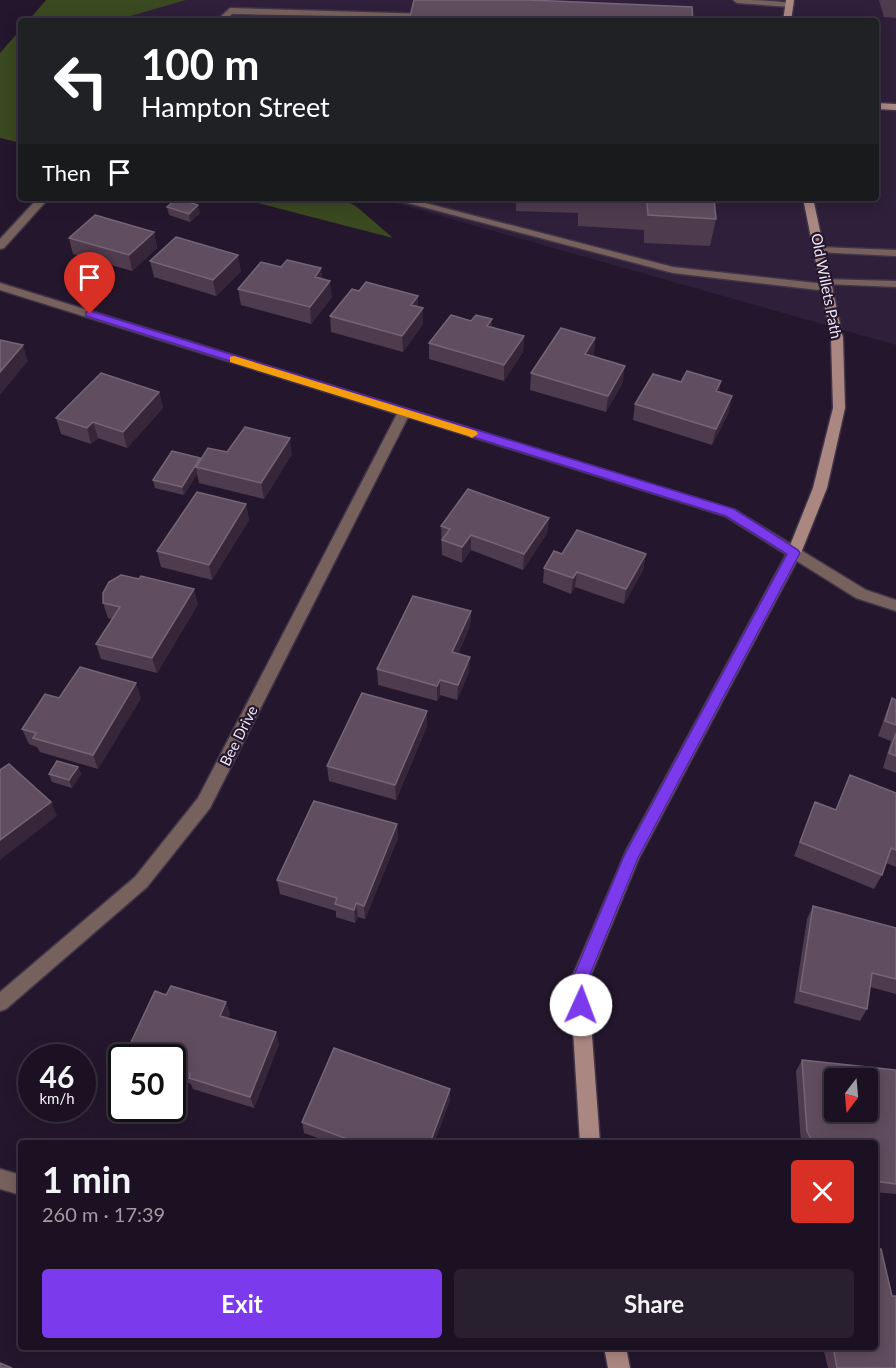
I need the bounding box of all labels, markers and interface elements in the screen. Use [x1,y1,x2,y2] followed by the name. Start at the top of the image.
[141,39,259,89] text: 100 m
[42,42,120,120] icon: left
[141,90,330,123] text: Hampton Street
[103,156,136,189] icon: arrive
[42,159,91,186] text: Then
[808,232,846,340] street label: Old Willets Path
[64,252,115,314] pin
[73,261,106,294] icon: arrive
[215,702,261,769] street label: Bee Drive
[549,973,613,1037] position arrow
[108,1044,186,1122] speed limit sign: 50
[40,1058,74,1094] text: 46
[824,1068,878,1122] north arrow
[824,1068,878,1122] map controls
[39,1089,75,1107] text: km/h
[42,1157,131,1201] text: 1 min
[791,1160,854,1223] button: close
[42,1202,165,1226] text: 260 m · 17:39
[42,1269,442,1338] button: Exit
[454,1269,854,1338] button: Share

